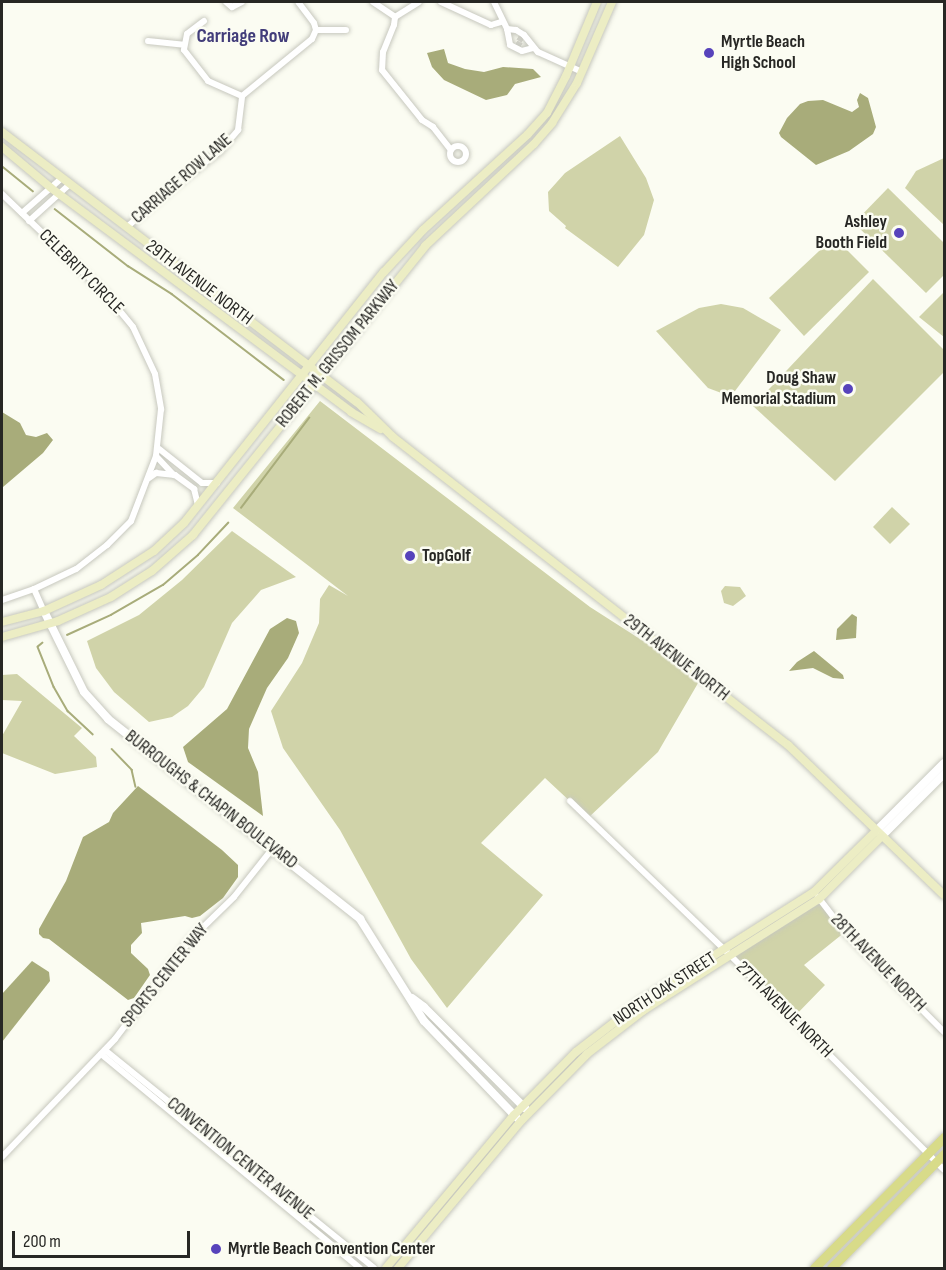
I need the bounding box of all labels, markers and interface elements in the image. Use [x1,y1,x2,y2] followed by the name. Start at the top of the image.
[196,24,290,48] district label: Carriage Row
[721,32,805,74] place label: Myrtle Beach High School
[702,46,716,60] marker: Myrtle Beach High School
[127,129,237,229] street label: CARRIAGE ROW LANE
[816,212,887,254] place label: Ashley Booth Field
[34,225,128,319] street label: CELEBRITY CIRCLE
[892,226,906,240] marker: Ashley Booth Field
[141,236,257,330] street label: 29TH AVENUE NORTH
[272,276,404,432] street label: ROBERT M. GRISSOM PARKWAY
[721,368,836,410] place label: Doug Shaw Memorial Stadium
[841,382,855,396] marker: Doug Shaw Memorial Stadium
[422,545,471,567] place label: TopGolf
[403,549,417,563] marker: TopGolf
[619,610,733,706] street label: 29TH AVENUE NORTH
[120,726,302,874] street label: BURROUGHS & CHAPIN BOULEVARD
[826,909,930,1017] street label: 28TH AVENUE NORTH
[117,920,213,1032] street label: SPORTS CENTER WAY
[610,948,720,1030] street label: NORTH OAK STREET
[731,957,837,1063] street label: 27TH AVENUE NORTH
[162,1093,318,1225] street label: CONVENTION CENTER AVENUE
[15,1219,194,1257] scale bar
[23,1231,61,1252] text: 200 m
[228,1238,435,1260] place label: Myrtle Beach Convention Center
[209,1242,223,1256] marker: Myrtle Beach Convention Center

